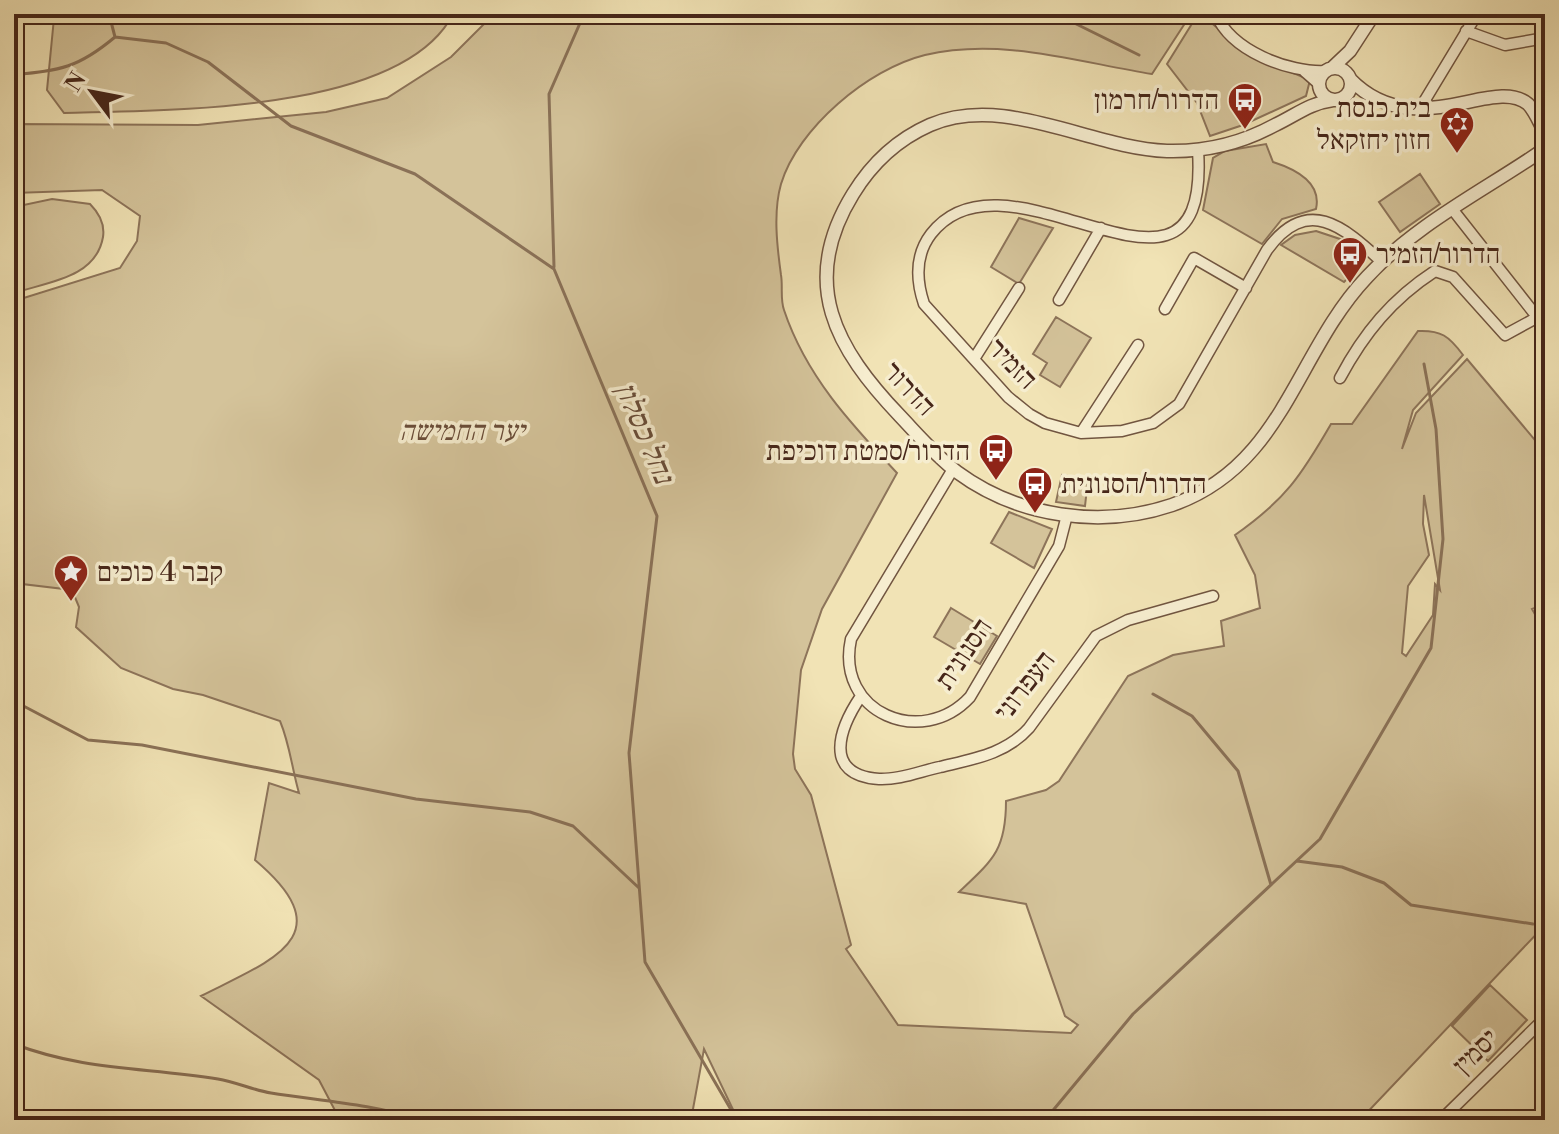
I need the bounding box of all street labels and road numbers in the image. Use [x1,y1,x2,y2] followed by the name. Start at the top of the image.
[979,331,1045,397] street label: הזמיר
[875,355,943,423] street label: הדרור
[927,612,1001,696] street label: הסנונית
[987,644,1063,728] street label: העפרוני
[1446,1022,1506,1082] street label: יסמין

